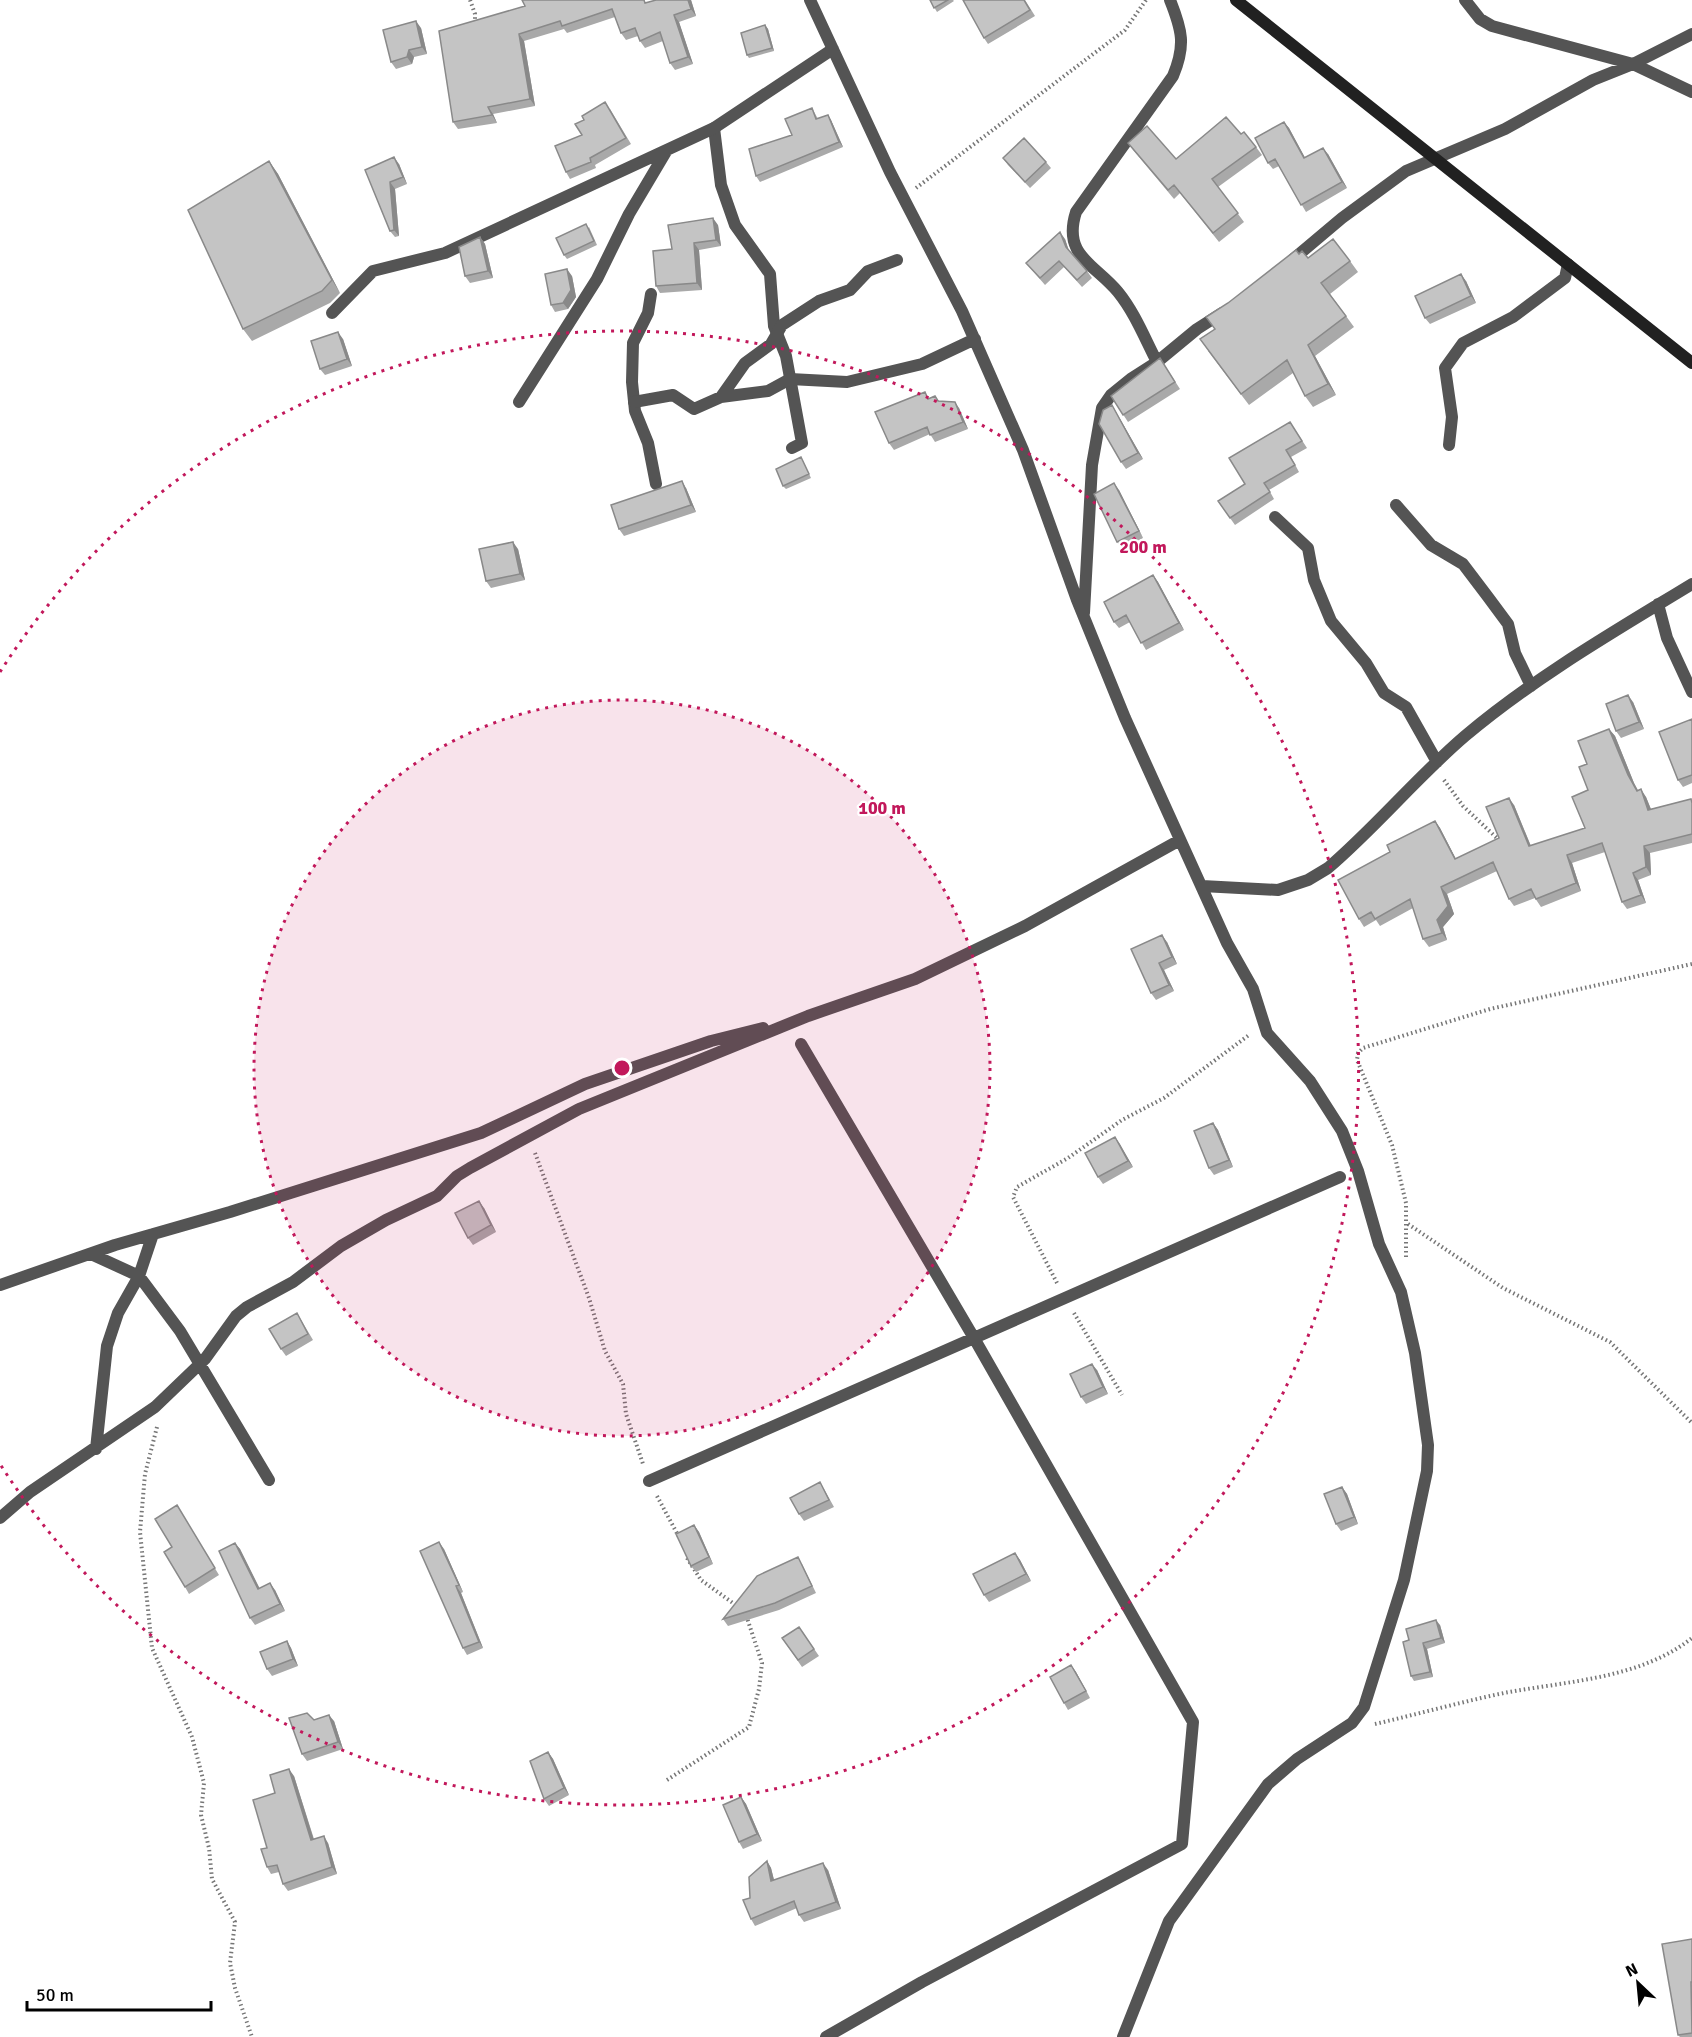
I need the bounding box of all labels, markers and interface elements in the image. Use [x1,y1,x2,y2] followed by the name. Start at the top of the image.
[1119,536,1167,558] text: 200 m
[858,797,906,819] text: 100 m
[612,1058,632,1078] centre of rings
[1608,1953,1668,2013] north arrow
[1622,1959,1641,1982] text: N
[27,1974,212,2012] scale bar
[36,1984,74,2006] text: 50 m

